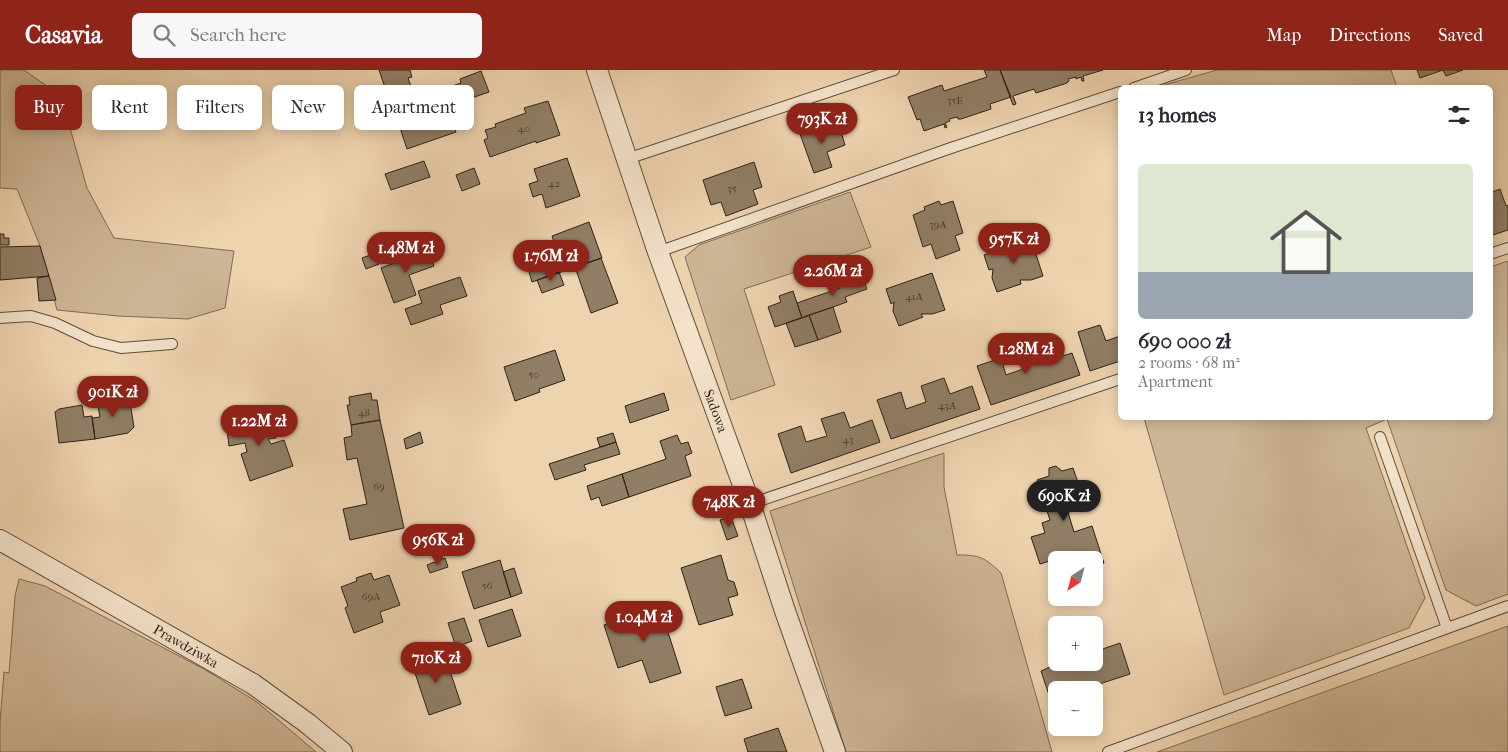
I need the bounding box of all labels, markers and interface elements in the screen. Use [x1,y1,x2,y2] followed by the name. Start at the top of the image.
[132,13,482,58] search box
[25,21,102,49] text: Casavia
[150,21,178,49] icon: search
[190,24,286,46] text: Search here
[1267,25,1301,46] text: Map
[1329,25,1410,46] text: Directions
[1438,25,1483,46] text: Saved
[15,85,82,130] chip: Buy
[92,85,167,130] chip: Rent
[177,85,262,130] chip: Filters
[272,85,344,130] chip: New
[354,85,474,130] chip: Apartment
[947,94,963,107] house number: 35E
[1445,101,1473,129] icon: filters
[776,102,868,145] pin: 793K zł
[1138,103,1216,127] text: 13 homes
[797,109,847,128] text: 793K zł
[518,122,530,135] house number: 40
[548,177,560,190] house number: 42
[727,182,737,195] house number: 35
[1261,197,1351,287] icon: home
[929,218,948,231] house number: 39A
[968,222,1060,265] pin: 957K zł
[989,229,1039,248] text: 957K zł
[354,232,458,274] pin: 1.48M zł
[378,238,434,257] text: 1.48M zł
[499,240,603,282] pin: 1.76M zł
[524,246,578,265] text: 1.76M zł
[781,254,885,297] pin: 2.26M zł
[804,261,862,280] text: 2.26M zł
[905,290,924,303] house number: 41A
[1138,329,1231,353] text: 690 000 zł
[974,332,1078,375] pin: 1.28M zł
[999,339,1053,358] text: 1.28M zł
[1138,353,1240,372] text: 2 rooms · 68 m²
[529,368,539,381] house number: 50
[1138,372,1213,391] text: Apartment
[67,376,159,418] pin: 901K zł
[88,382,138,401] text: 901K zł
[700,387,731,435] street label: Sadowa
[938,399,957,412] house number: 43A
[207,404,311,447] pin: 1.22M zł
[358,406,370,419] house number: 48
[232,411,286,430] text: 1.22M zł
[842,433,854,446] house number: 43
[373,480,385,493] house number: 69
[1018,480,1110,522] pin: 690K zł
[683,486,775,528] pin: 748K zł
[1038,486,1090,505] text: 690K zł
[703,492,755,511] text: 748K zł
[392,524,484,566] pin: 956K zł
[413,530,463,549] text: 956K zł
[1048,551,1102,606] north arrow
[1048,551,1103,736] map controls
[482,579,492,592] house number: 56
[362,590,381,603] house number: 69A
[592,600,696,643] pin: 1.04M zł
[616,607,672,626] text: 1.04M zł
[1048,616,1103,671] button: +
[150,621,222,672] street label: Prawdziwka
[390,642,482,684] pin: 710K zł
[412,648,460,667] text: 710K zł
[1048,681,1103,736] button: −

